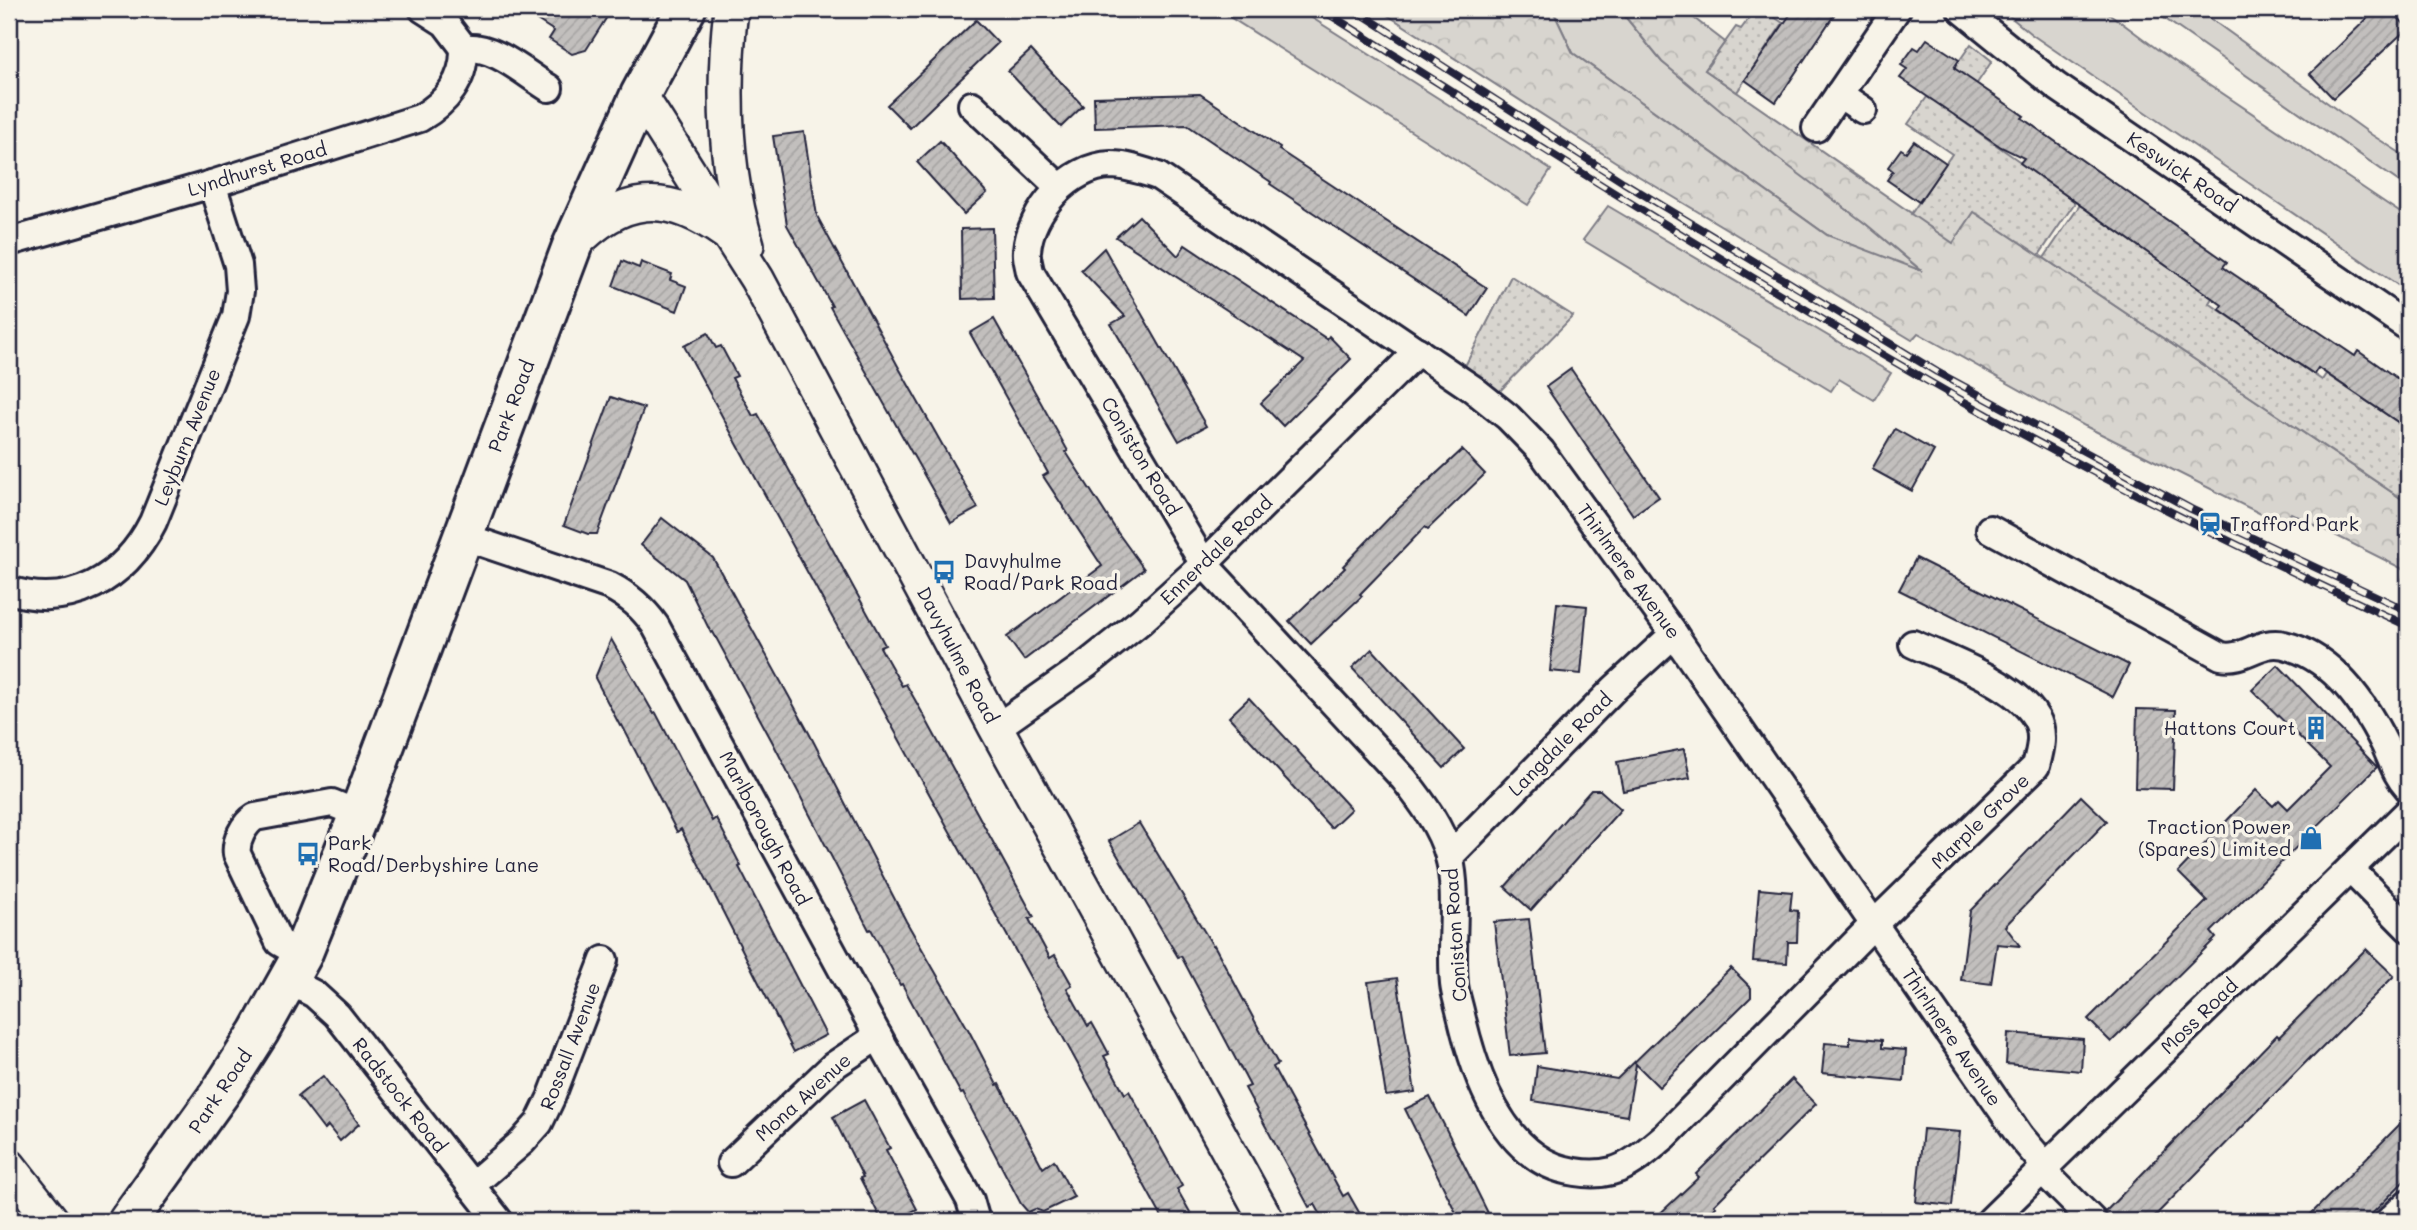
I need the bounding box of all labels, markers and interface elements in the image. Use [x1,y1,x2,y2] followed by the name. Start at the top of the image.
[2122,125,2242,218] street label: Keswick Road
[184,135,329,202] street label: Lyndhurst Road
[482,356,539,455] street label: Park Road
[148,364,225,509] street label: Leyburn Avenue
[1096,392,1187,520] street label: Coniston Road
[1154,490,1277,610] street label: Ennerdale Road
[1572,498,1687,643] street label: Thirlmere Avenue
[2196,510,2224,538] station icon: Trafford Park
[2230,511,2359,536] place label: Trafford Park
[964,548,1118,595] place label: Davyhulme Road/Park Road
[930,558,958,586] bus stop icon: Davyhulme Road/Park Road
[912,582,1005,727] street label: Davyhulme Road
[1502,686,1617,801] street label: Langdale Road
[2302,714,2330,742] building icon: Hattons Court
[2164,715,2296,740] place label: Hattons Court
[714,746,817,909] street label: Marlborough Road
[1925,767,2034,874] street label: Marple Grove
[2138,814,2291,861] place label: Traction Power (Spares) Limited
[2297,824,2325,852] shop icon: Traction Power (Spares) Limited
[328,830,539,877] place label: Park Road/Derbyshire Lane
[294,840,322,868] bus stop icon: Park Road/Derbyshire Lane
[1437,867,1472,1003] street label: Coniston Road
[1897,963,2008,1111] street label: Thirlmere Avenue
[2155,973,2243,1059] street label: Moss Road
[534,978,605,1113] street label: Rossall Avenue
[348,1032,453,1157] street label: Radstock Road
[182,1044,257,1138] street label: Park Road
[749,1047,856,1146] street label: Mona Avenue

